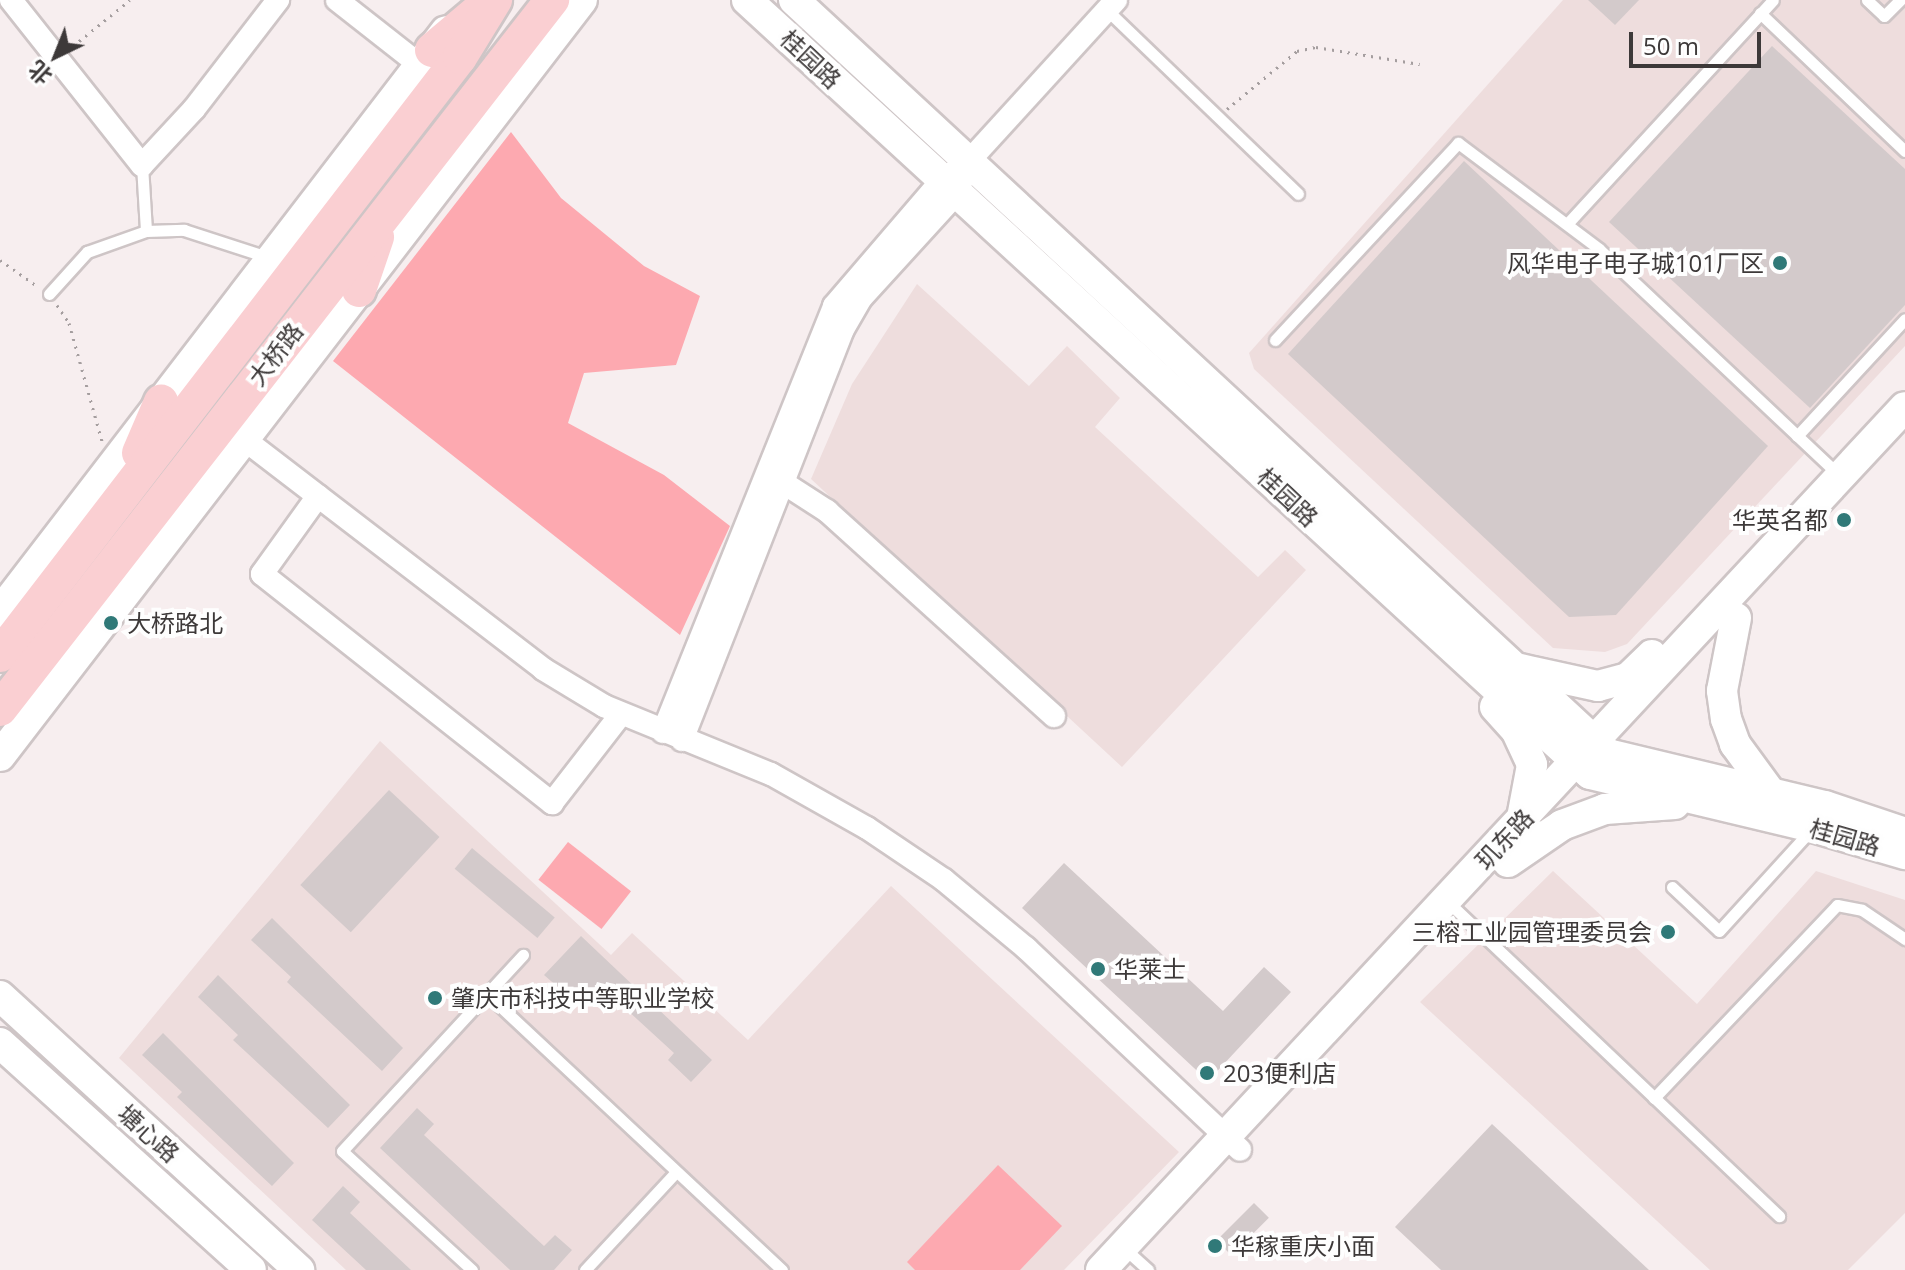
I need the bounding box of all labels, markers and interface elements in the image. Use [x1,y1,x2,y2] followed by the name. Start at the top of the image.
[16,16,96,96] north arrow
[1633,16,1765,66] scale bar
[775,24,847,94] street label: 桂园路
[1643,29,1699,62] text: 50 m
[21,55,58,92] text: 北
[1507,249,1764,277] place label: 风华电子电子城101厂区
[1771,254,1789,272] marker: 风华电子电子城101厂区
[241,317,309,391] street label: 大桥路
[1252,462,1324,532] street label: 桂园路
[1732,506,1828,534] place label: 华英名都
[1835,511,1853,529] marker: 华英名都
[127,609,223,637] place label: 大桥路北
[102,614,120,632] marker: 大桥路北
[1469,803,1539,875] street label: 玑东路
[1806,813,1884,861] street label: 桂园路
[1412,918,1652,946] place label: 三榕工业园管理委员会
[1659,923,1677,941] marker: 三榕工业园管理委员会
[1114,955,1186,983] place label: 华莱士
[1089,960,1107,978] marker: 华莱士
[451,984,715,1012] place label: 肇庆市科技中等职业学校
[426,989,444,1007] marker: 肇庆市科技中等职业学校
[1223,1059,1336,1087] place label: 203便利店
[1198,1064,1216,1082] marker: 203便利店
[113,1098,185,1168] street label: 塘心路
[1231,1232,1375,1260] place label: 华稼重庆小面
[1206,1237,1224,1255] marker: 华稼重庆小面

